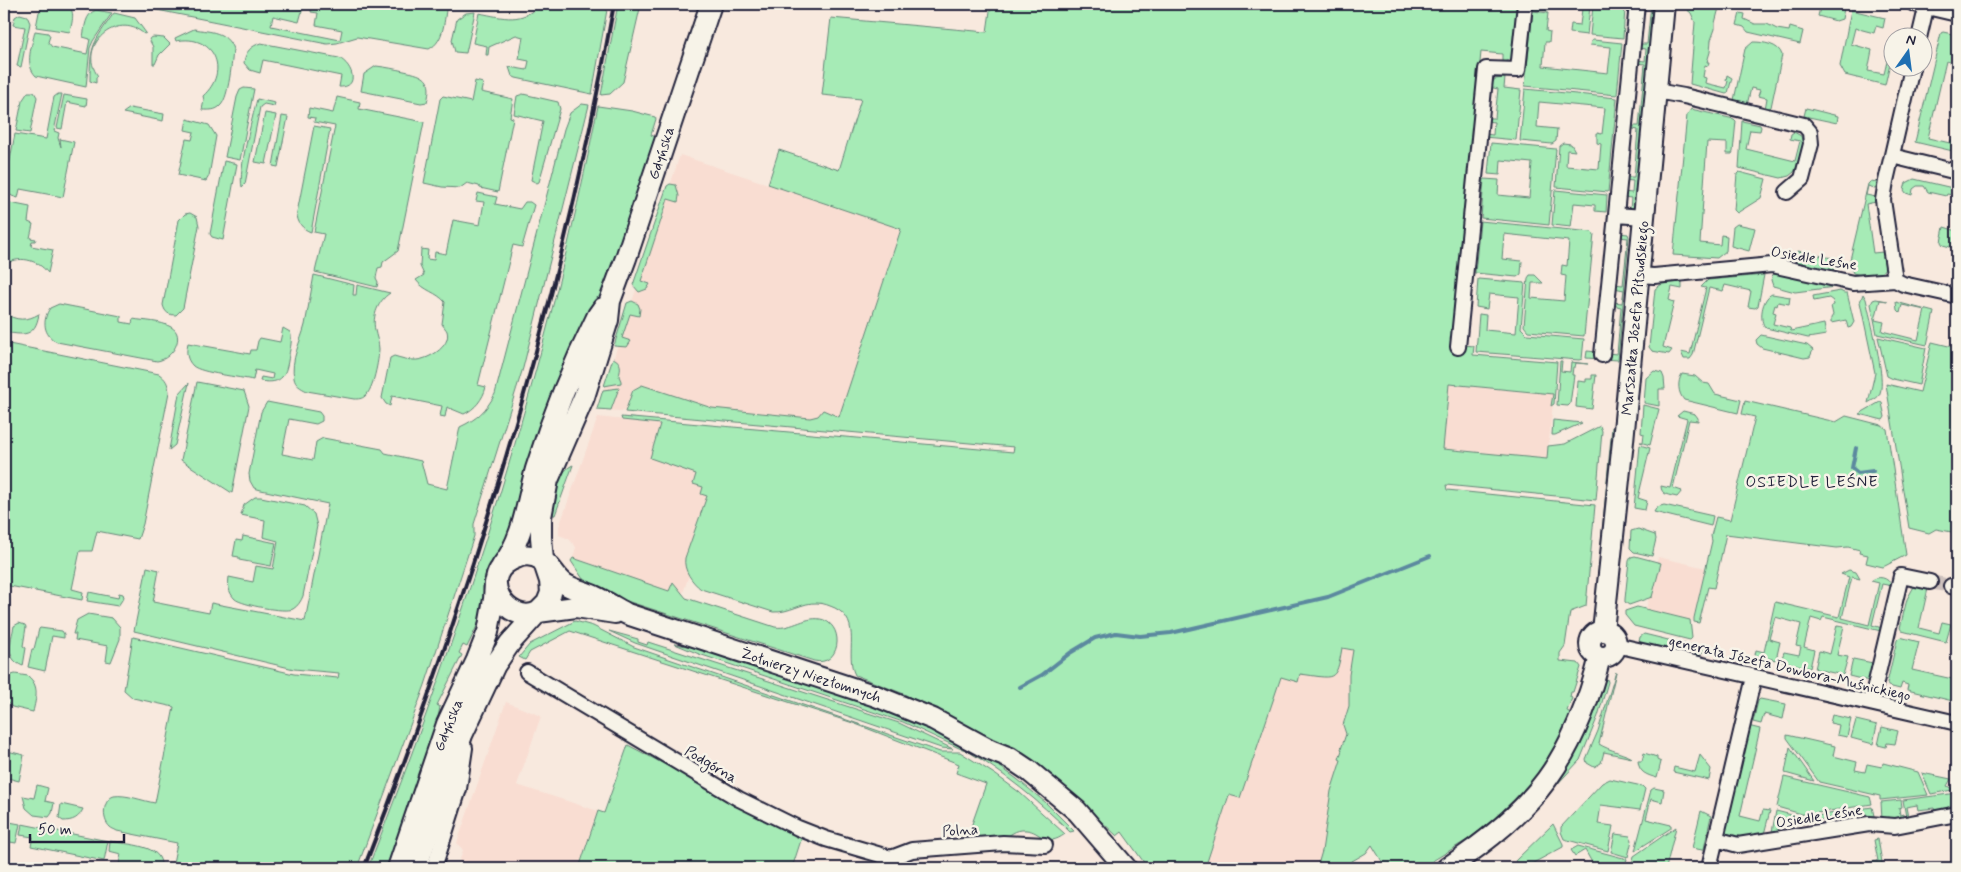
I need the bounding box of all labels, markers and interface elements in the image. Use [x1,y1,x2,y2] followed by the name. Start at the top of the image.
[1884,28,1934,78] north arrow
[1904,30,1918,50] text: N
[644,124,680,182] street label: Gdyńska
[1618,220,1655,416] street label: Marszałka Józefa Piłsudskiego
[1769,242,1859,276] street label: Osiedle Leśne
[1745,472,1879,493] district label: OSIEDLE LEŚNE
[1667,631,1913,707] street label: generała Józefa Dowbora-Muśnickiego
[738,644,884,708] street label: Żołnierzy Niezłomnych
[429,696,469,754] street label: Gdyńska
[680,742,740,789] street label: Podgórna
[1774,800,1864,834] street label: Osiedle Leśne
[30,812,124,844] scale bar
[38,820,72,840] text: 50 m
[941,820,979,842] street label: Polna

